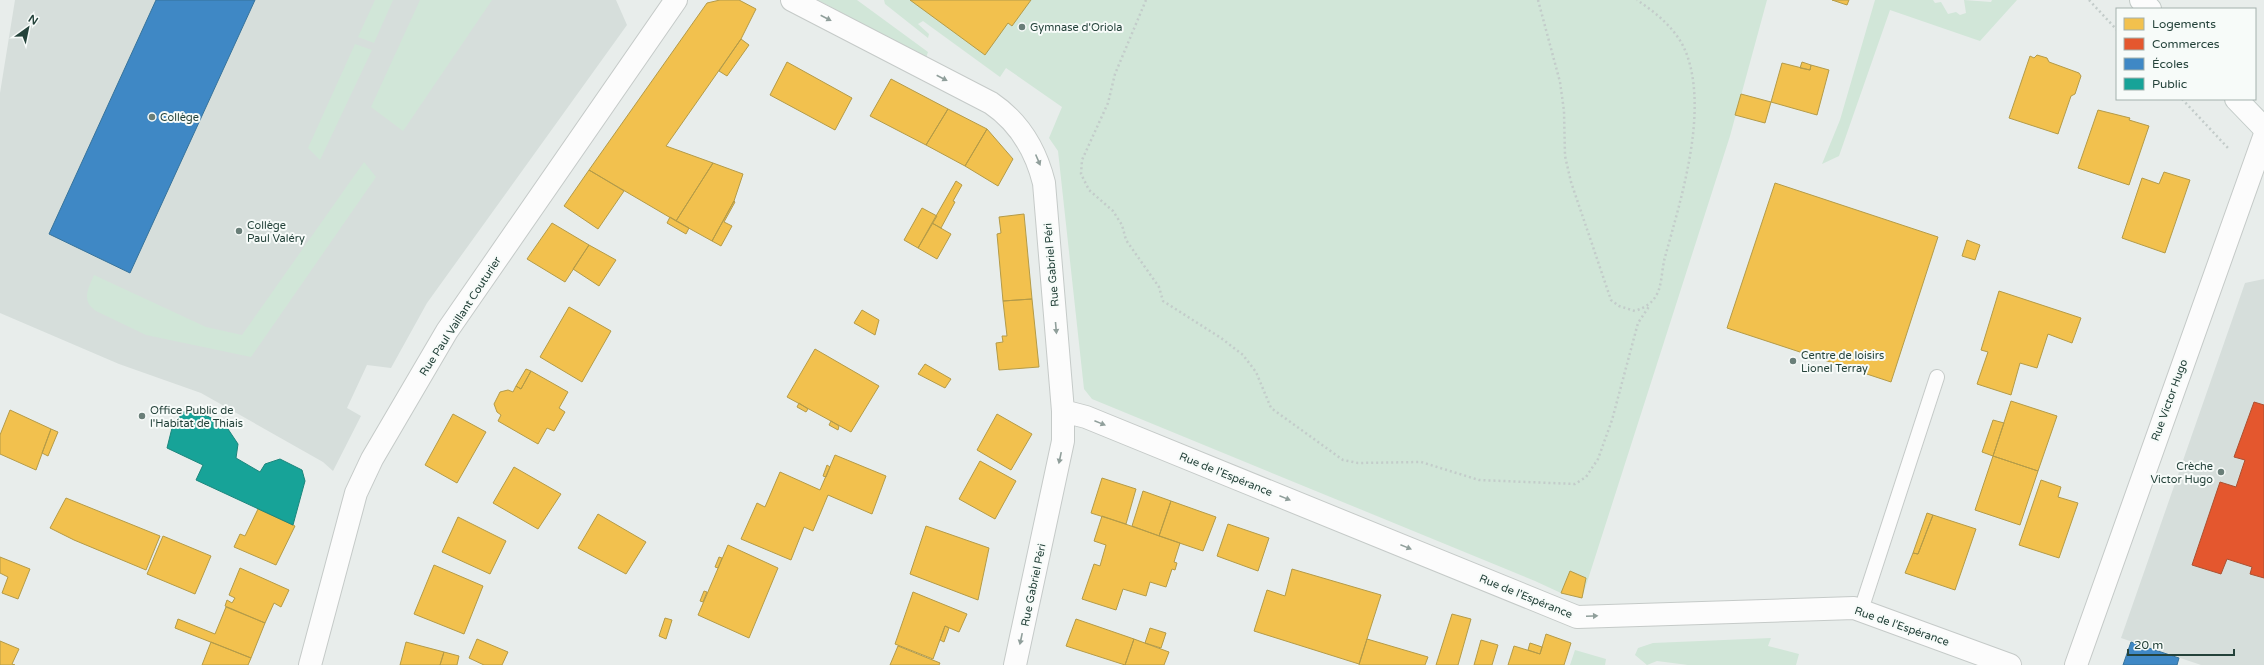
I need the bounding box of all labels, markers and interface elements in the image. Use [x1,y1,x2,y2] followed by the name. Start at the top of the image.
[8,8,48,48] north arrow
[2116,8,2256,100] legend
[26,12,40,28] text: N
[821,15,832,21] one-way arrow
[2152,17,2216,31] text: Logements
[1030,21,1122,34] place label: Gymnase d'Oriola
[1017,22,1027,32] marker: Gymnase d'Oriola
[2152,37,2220,51] text: Commerces
[2152,57,2189,71] text: Écoles
[936,75,948,81] one-way arrow
[2152,77,2187,91] text: Public
[160,111,199,124] place label: Collège
[147,112,157,122] marker: Collège
[1035,155,1041,167] one-way arrow
[247,219,305,245] place label: Collège Paul Valéry
[1041,222,1062,307] street label: Rue Gabriel Péri
[234,226,244,236] marker: Collège Paul Valéry
[417,254,504,378] street label: Rue Paul Vaillant Couturier
[1053,322,1059,334] one-way arrow
[1801,349,1884,375] place label: Centre de loisirs Lionel Terray
[1788,356,1798,366] marker: Centre de loisirs Lionel Terray
[2149,357,2190,443] street label: Rue Victor Hugo
[150,404,243,430] place label: Office Public de l'Habitat de Thiais
[137,411,147,421] marker: Office Public de l'Habitat de Thiais
[1094,420,1106,426] one-way arrow
[1177,450,1274,499] street label: Rue de l'Espérance
[1057,451,1063,464] one-way arrow
[2150,460,2213,486] place label: Crèche Victor Hugo
[2216,467,2226,477] marker: Crèche Victor Hugo
[1280,495,1291,501] one-way arrow
[1018,543,1049,628] street label: Rue Gabriel Péri
[1400,544,1411,550] one-way arrow
[1477,572,1574,621] street label: Rue de l'Espérance
[1853,604,1951,649] street label: Rue de l'Espérance
[1586,613,1598,620] one-way arrow
[2128,631,2234,657] scale bar
[1017,633,1023,645] one-way arrow
[2134,638,2163,652] text: 20 m

